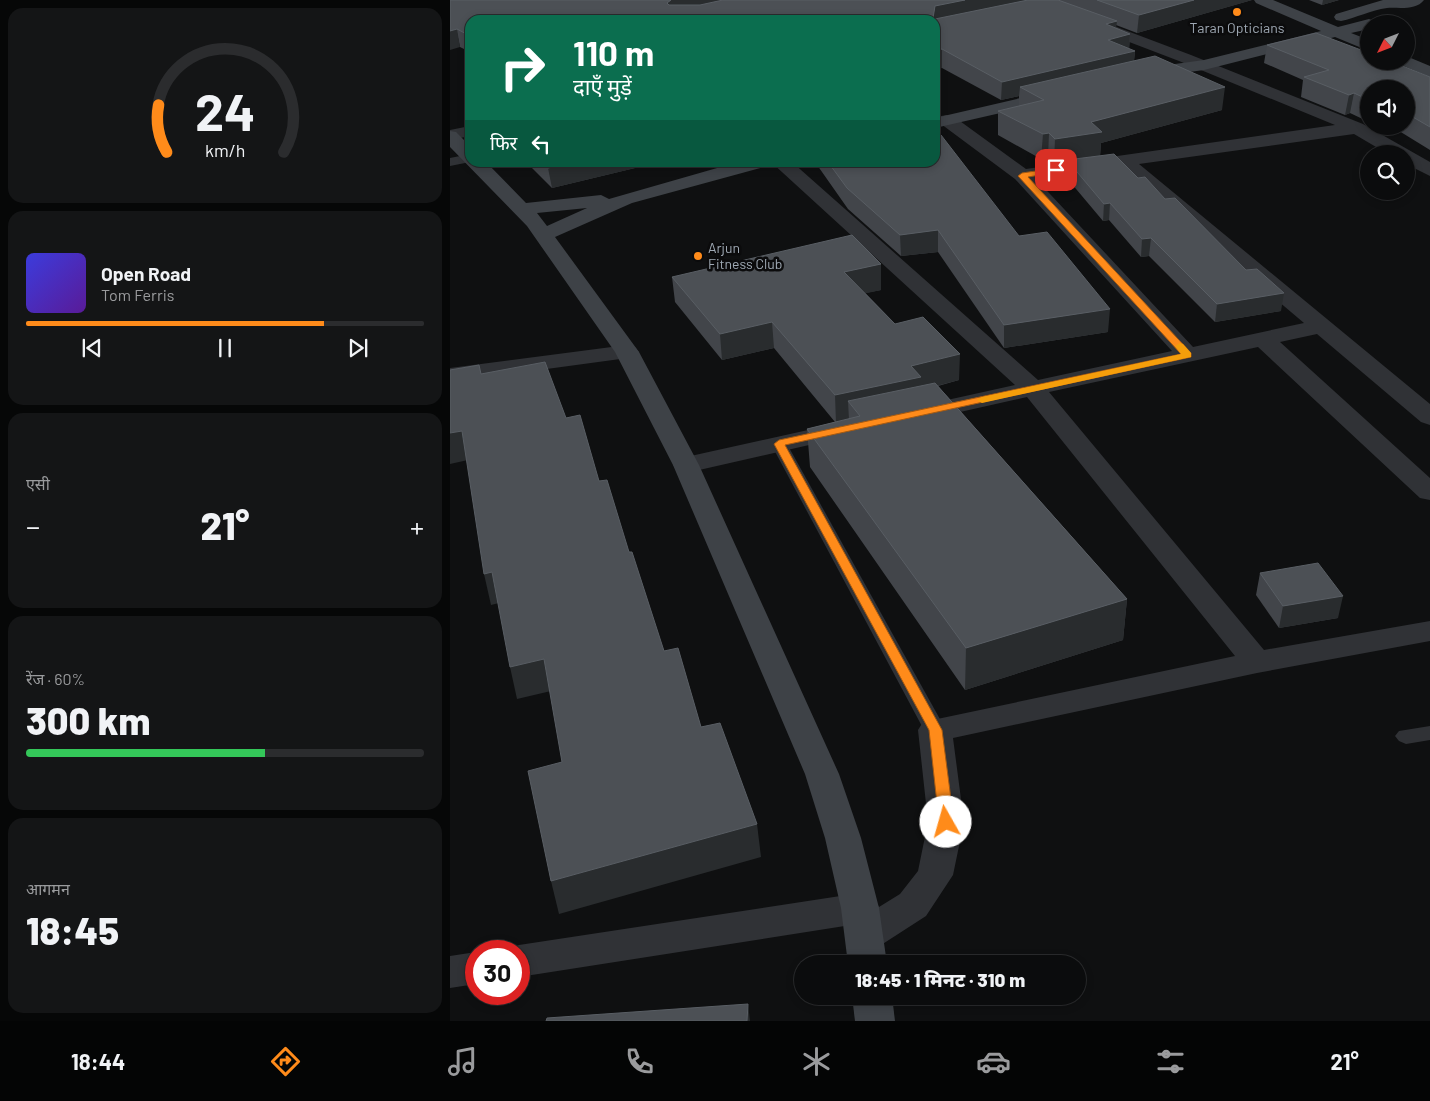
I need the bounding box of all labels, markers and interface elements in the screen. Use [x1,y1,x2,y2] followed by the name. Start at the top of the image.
[1231,6,1243,18] marker: Taran Opticians
[1360,15,1415,70] north arrow
[1360,15,1415,200] map controls
[1190,19,1285,36] place label: Taran Opticians
[573,31,654,73] text: 110 m
[490,35,555,100] icon: right
[573,73,632,99] text: दाएँ मुड़ें
[195,79,255,141] text: 24
[1360,80,1415,135] button: sound
[527,130,555,158] icon: left
[490,131,517,154] text: फिर
[205,139,245,161] text: km/h
[1360,145,1415,200] button: search
[1035,149,1077,191] pin
[1042,156,1070,184] icon: arrive
[708,239,782,272] place label: Arjun Fitness Club
[692,250,704,262] marker: Arjun Fitness Club
[101,262,191,285] text: Open Road
[101,285,175,304] text: Tom Ferris
[78,334,106,362] icon: previous
[211,334,239,362] icon: pause
[344,334,372,362] icon: next
[26,474,50,493] text: एसी
[200,502,250,548] text: 21°
[26,509,40,543] text: −
[410,509,424,543] text: +
[26,669,85,688] text: रेंज · 60%
[26,697,150,743] text: 300 km
[919,795,971,847] position arrow
[26,879,70,898] text: आगमन
[26,907,119,953] text: 18:45
[465,940,530,1005] speed limit sign: 30
[855,968,1025,991] text: 18:45 · 1 मिनट · 310 m
[268,1044,303,1079] icon: directions
[445,1044,480,1079] icon: music
[622,1044,657,1079] icon: phone
[799,1044,834,1079] icon: climate
[976,1044,1011,1079] icon: car
[1153,1044,1188,1079] icon: filters
[71,1048,125,1074] text: 18:44
[1331,1048,1359,1074] text: 21°

